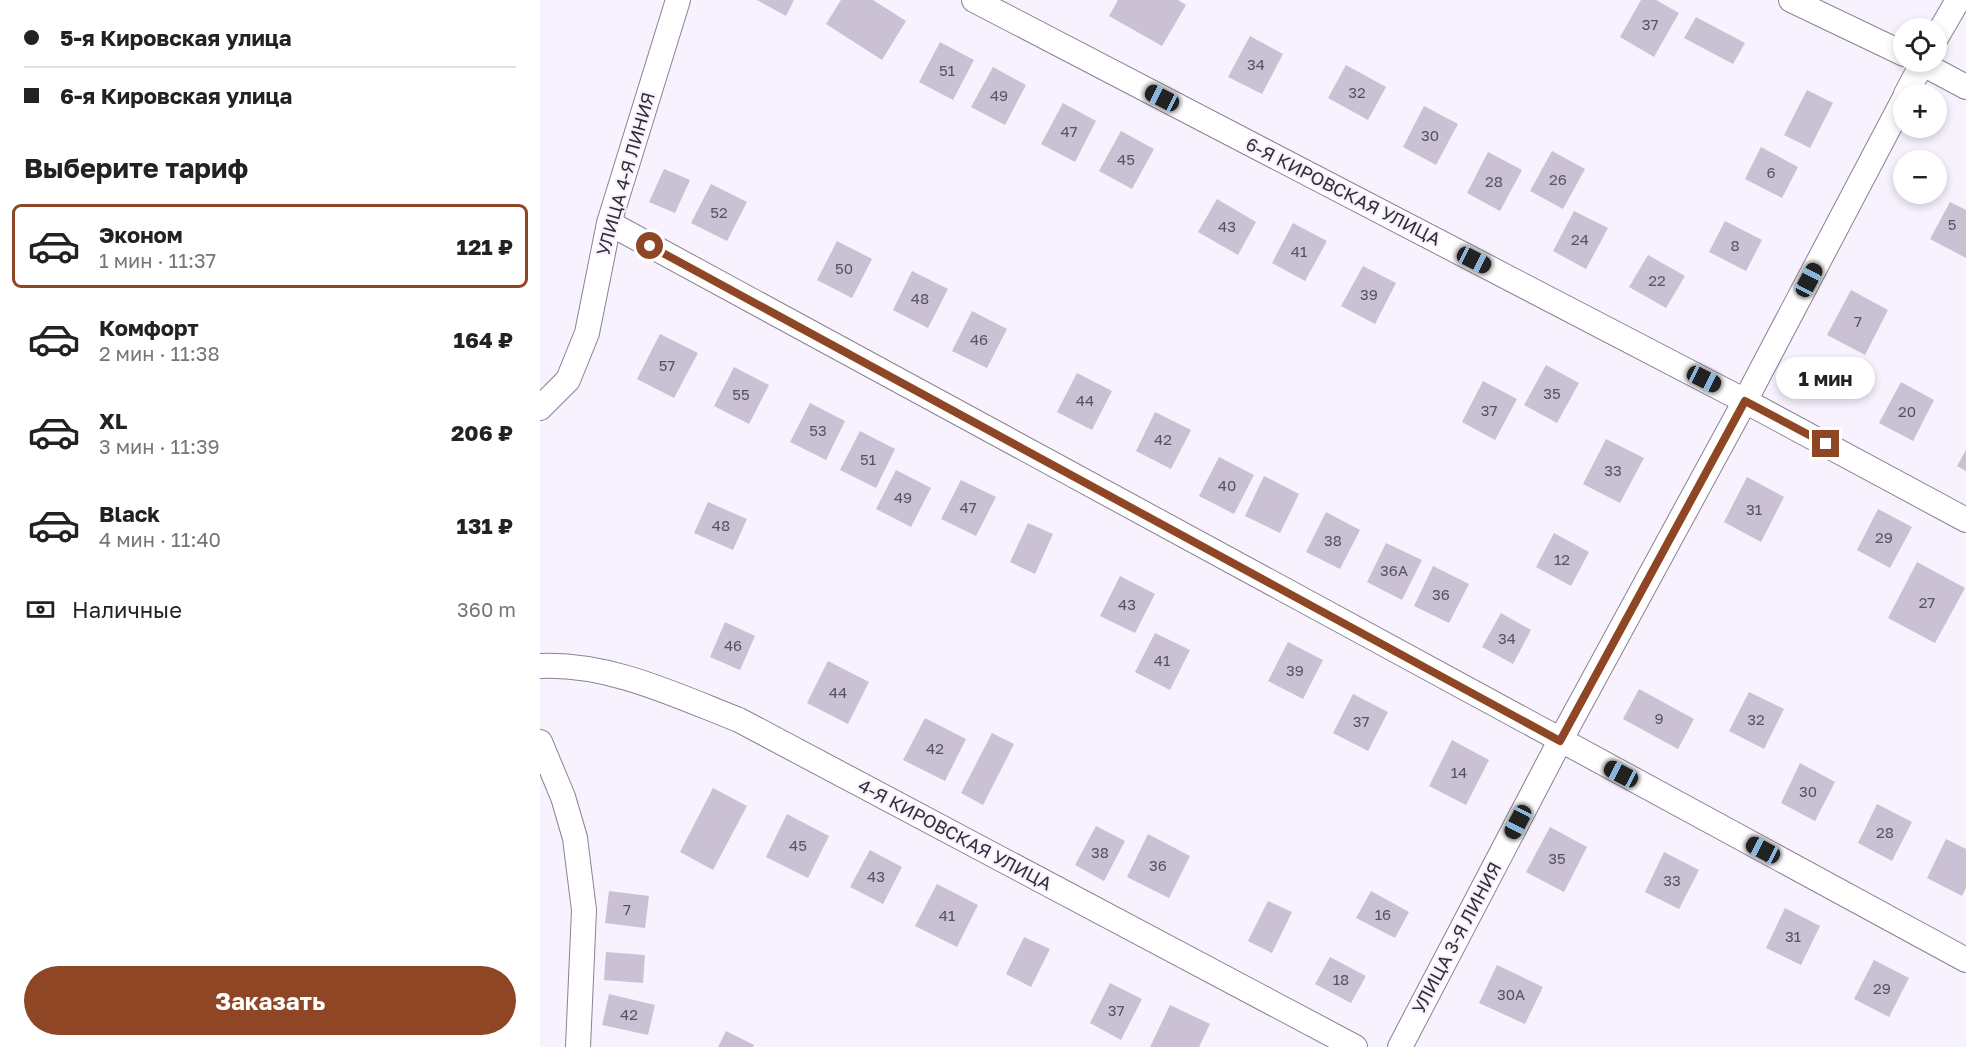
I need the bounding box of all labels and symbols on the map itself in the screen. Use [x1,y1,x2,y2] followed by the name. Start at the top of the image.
[1642,15,1658,33] house number: 37
[1247,55,1265,73] house number: 34
[939,61,955,79] house number: 51
[1142,82,1182,114] car
[1348,83,1366,101] house number: 32
[990,86,1008,104] house number: 49
[591,89,659,258] street label: УЛИЦА 4-Я ЛИНИЯ
[1060,122,1078,140] house number: 47
[1421,126,1439,144] house number: 30
[1242,132,1445,250] street label: 6-Я КИРОВСКАЯ УЛИЦА
[1117,150,1135,168] house number: 45
[1766,163,1776,181] house number: 6
[1549,170,1567,188] house number: 26
[1485,172,1503,190] house number: 28
[710,203,728,221] house number: 52
[1948,215,1956,233] house number: 5
[1218,217,1236,235] house number: 43
[1571,230,1589,248] house number: 24
[636,232,663,259] route start
[1730,236,1740,254] house number: 8
[1291,242,1307,260] house number: 41
[1454,244,1494,276] car
[835,259,853,277] house number: 50
[1793,260,1825,300] car
[1648,271,1666,289] house number: 22
[1360,285,1378,303] house number: 39
[911,289,929,307] house number: 48
[1854,312,1862,330] house number: 7
[970,330,988,348] house number: 46
[659,356,675,374] house number: 57
[1776,357,1876,399] callout: 1 мин
[1684,363,1724,395] car
[1543,384,1561,402] house number: 35
[732,385,750,403] house number: 55
[1076,391,1094,409] house number: 44
[1481,401,1497,419] house number: 37
[1898,402,1916,420] house number: 20
[809,421,827,439] house number: 53
[1154,430,1172,448] house number: 42
[1812,430,1839,457] route end
[860,450,876,468] house number: 51
[1604,461,1622,479] house number: 33
[1218,476,1236,494] house number: 40
[894,488,912,506] house number: 49
[959,498,977,516] house number: 47
[1746,500,1762,518] house number: 31
[712,516,730,534] house number: 48
[1875,528,1893,546] house number: 29
[1324,531,1342,549] house number: 38
[1554,550,1570,568] house number: 12
[1380,561,1408,579] house number: 36А
[1432,585,1450,603] house number: 36
[1919,593,1935,611] house number: 27
[1118,595,1136,613] house number: 43
[1498,629,1516,647] house number: 34
[724,636,742,654] house number: 46
[1154,651,1170,669] house number: 41
[1286,661,1304,679] house number: 39
[829,683,847,701] house number: 44
[1654,709,1664,727] house number: 9
[1747,710,1765,728] house number: 32
[1353,712,1369,730] house number: 37
[926,739,944,757] house number: 42
[1601,758,1641,790] car
[1451,763,1467,781] house number: 14
[855,774,1056,895] street label: 4-Я КИРОВСКАЯ УЛИЦА
[1799,782,1817,800] house number: 30
[1502,802,1534,842] car
[1876,823,1894,841] house number: 28
[1743,834,1783,866] car
[789,836,807,854] house number: 45
[1091,843,1109,861] house number: 38
[1548,849,1566,867] house number: 35
[1149,856,1167,874] house number: 36
[1407,858,1505,1017] street label: УЛИЦА 3-Я ЛИНИЯ
[867,867,885,885] house number: 43
[1663,871,1681,889] house number: 33
[623,900,631,918] house number: 7
[1375,905,1391,923] house number: 16
[939,906,955,924] house number: 41
[1785,927,1801,945] house number: 31
[1333,970,1349,988] house number: 18
[1873,979,1891,997] house number: 29
[1497,985,1525,1003] house number: 30А
[1108,1001,1124,1019] house number: 37
[620,1005,638,1023] house number: 42

